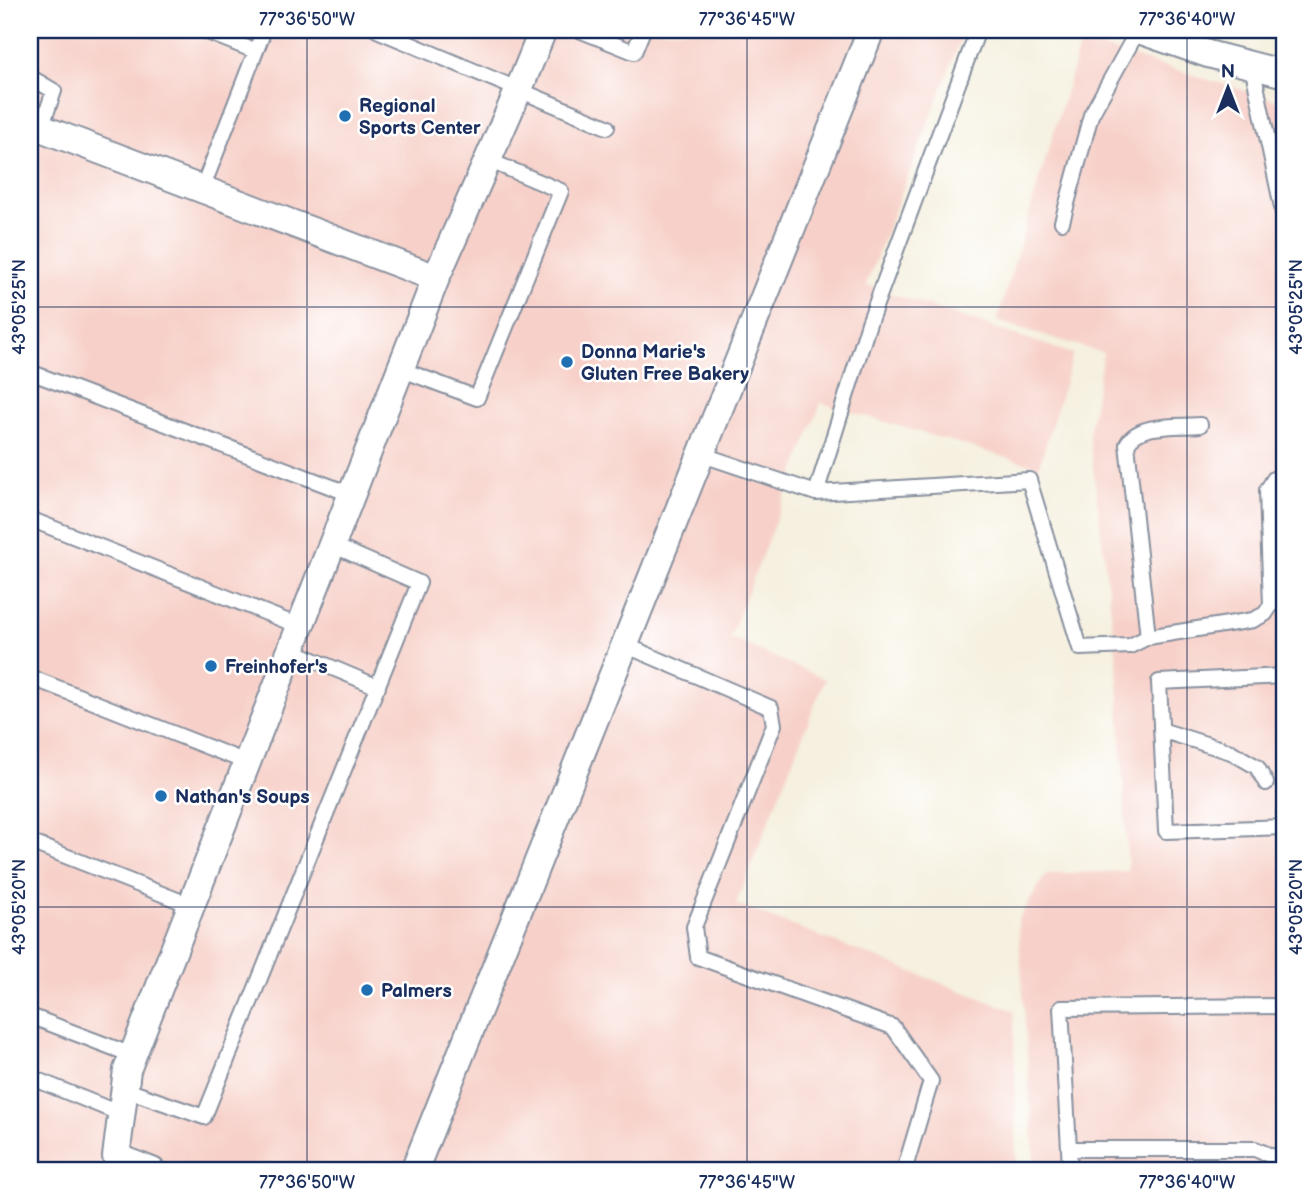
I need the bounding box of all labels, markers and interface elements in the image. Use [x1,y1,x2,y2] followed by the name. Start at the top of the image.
[259,9,356,30] text: 77°36'50"W
[699,9,796,30] text: 77°36'45"W
[1139,9,1236,30] text: 77°36'40"W
[1192,52,1262,122] north arrow
[1221,61,1235,84] text: N
[359,95,481,140] place label: Regional Sports Center
[337,108,353,124] marker: Regional Sports Center
[9,259,30,355] text: 43°05'25"N
[1286,259,1307,355] text: 43°05'25"N
[581,341,749,386] place label: Donna Marie's Gluten Free Bakery
[559,354,575,370] marker: Donna Marie's Gluten Free Bakery
[225,656,328,679] place label: Freinhofer's
[203,658,219,674] marker: Freinhofer's
[175,786,310,809] place label: Nathan's Soups
[153,788,169,804] marker: Nathan's Soups
[9,859,30,955] text: 43°05'20"N
[1286,859,1307,955] text: 43°05'20"N
[381,980,452,1003] place label: Palmers
[359,982,375,998] marker: Palmers
[259,1172,356,1193] text: 77°36'50"W
[699,1172,796,1193] text: 77°36'45"W
[1139,1172,1236,1193] text: 77°36'40"W

